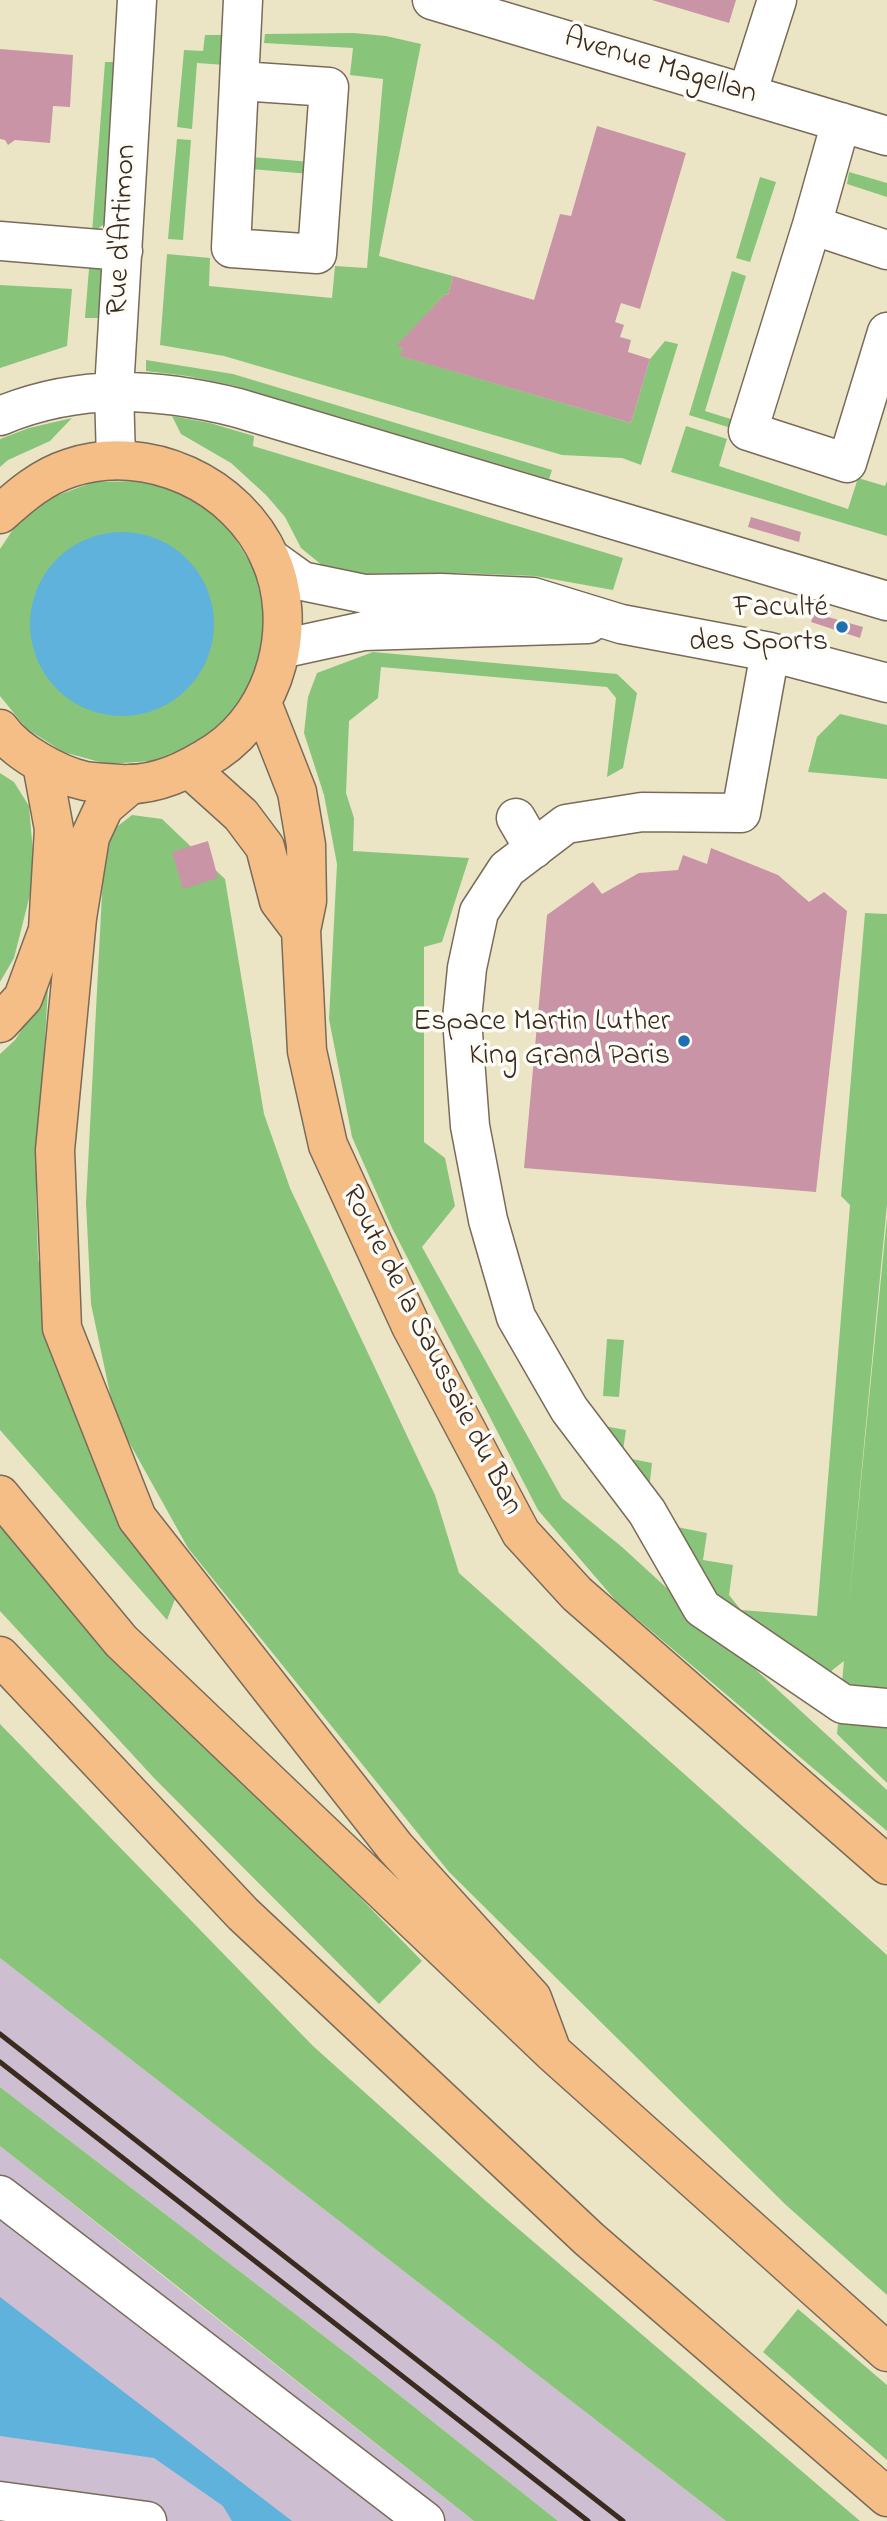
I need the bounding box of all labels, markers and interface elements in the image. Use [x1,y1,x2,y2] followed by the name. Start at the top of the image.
[559,22,761,114] street label: Avenue Magellan
[102,143,146,317] street label: Rue d'Artimon
[689,592,828,662] place label: Faculté des Sports
[834,619,850,635] marker: Faculté des Sports
[413,1006,670,1076] place label: Espace Martin Luther King Grand Paris
[676,1033,692,1049] marker: Espace Martin Luther King Grand Paris
[331,1180,529,1522] street label: Route de la Saussaie du Ban

